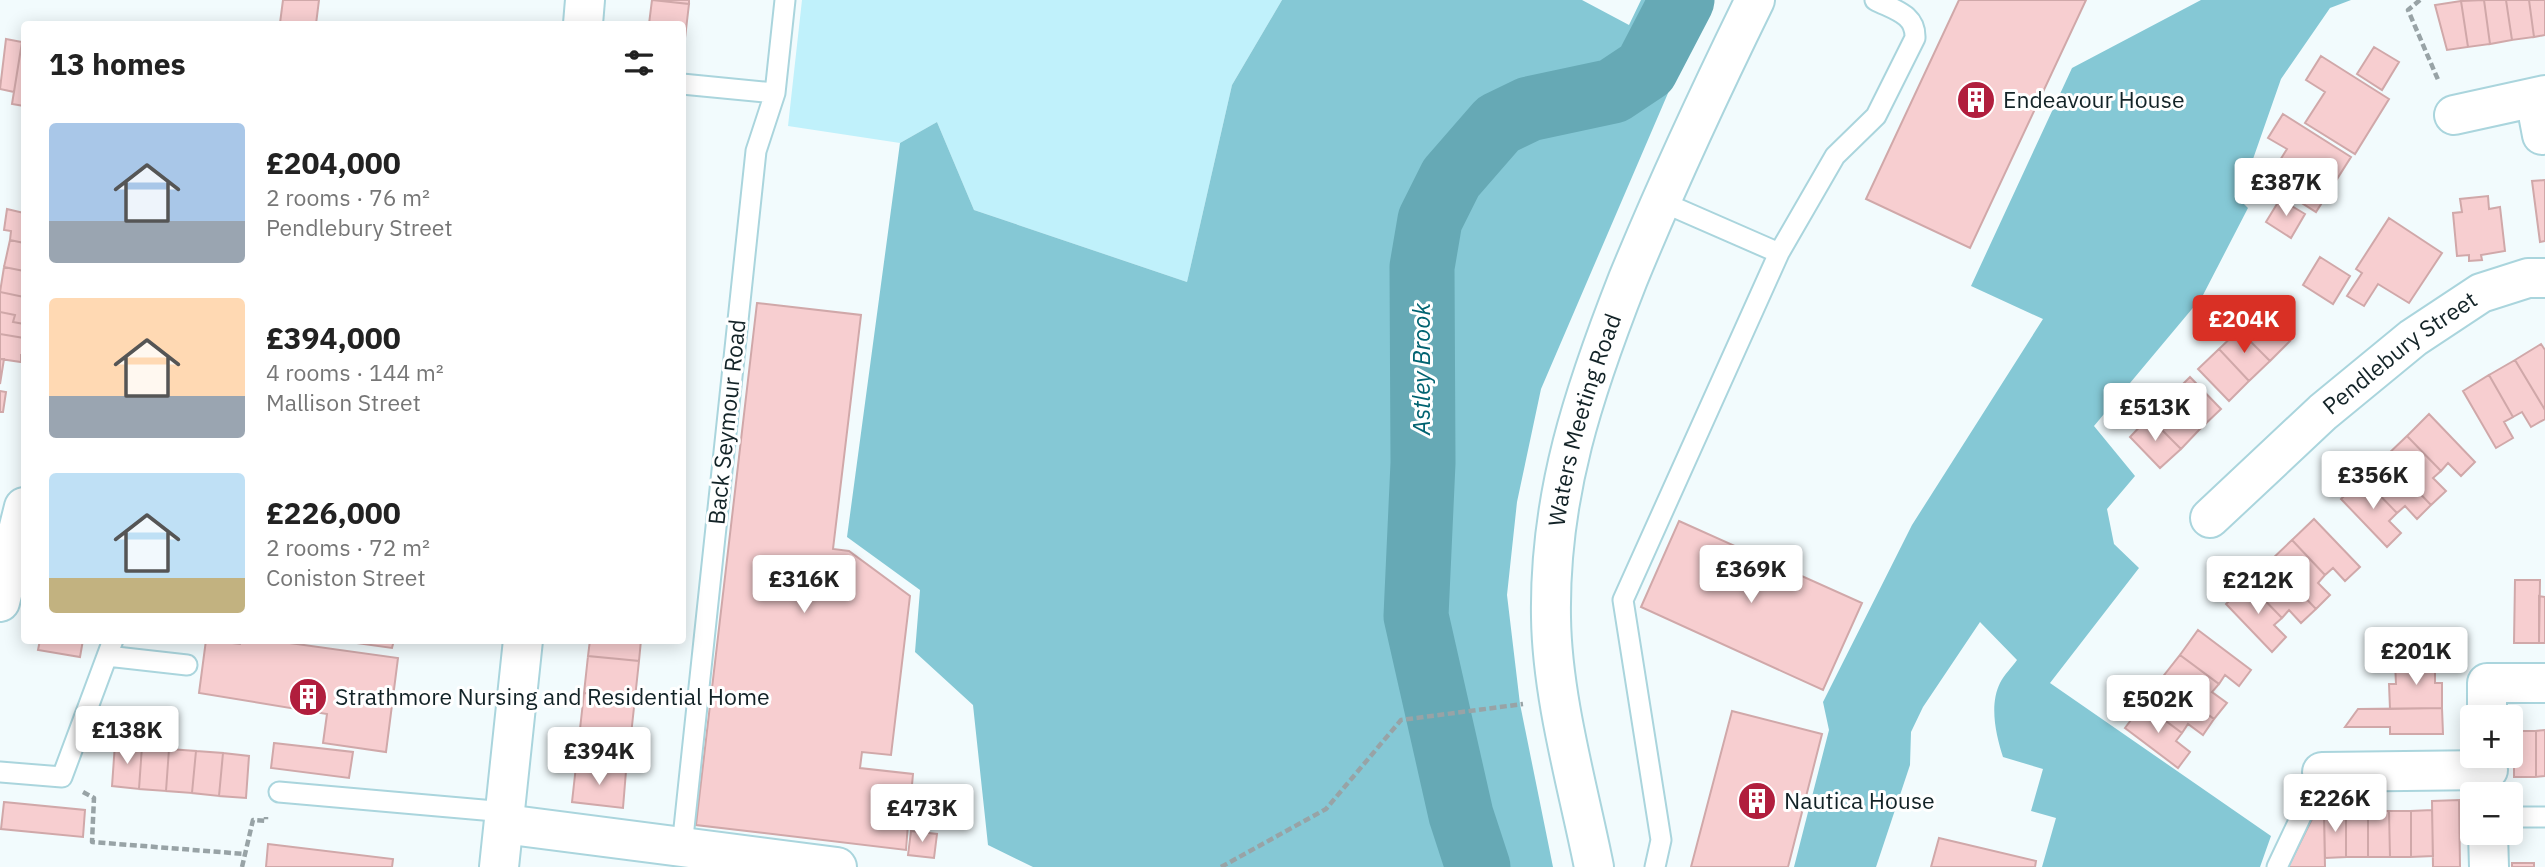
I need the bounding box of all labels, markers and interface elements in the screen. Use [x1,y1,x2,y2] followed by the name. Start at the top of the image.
[49,44,186,83] text: 13 homes
[620,44,658,82] icon: filters
[1955,79,1997,121] building icon: Endeavour House
[2003,84,2185,114] place label: Endeavour House
[266,143,401,182] text: £204,000
[105,151,189,235] icon: home
[2237,158,2335,218] pin: £387K
[2251,166,2321,196] text: £387K
[266,182,430,212] text: 2 rooms · 76 m²
[266,212,452,242] text: Pendlebury Street
[2316,284,2482,420] street label: Pendlebury Street
[2195,296,2293,355] pin: £204K
[1405,303,1437,436] water label: Astley Brook
[2209,303,2279,333] text: £204K
[1540,309,1627,528] street label: Waters Meeting Road
[266,318,401,357] text: £394,000
[700,318,752,526] street label: Back Seymour Road
[105,326,189,410] icon: home
[266,357,444,387] text: 4 rooms · 144 m²
[2106,384,2204,443] pin: £513K
[266,387,421,417] text: Mallison Street
[2120,391,2190,421] text: £513K
[2324,452,2422,511] pin: £356K
[2338,459,2408,489] text: £356K
[266,493,401,532] text: £226,000
[105,501,189,585] icon: home
[266,532,430,562] text: 2 rooms · 72 m²
[1702,546,1800,605] pin: £369K
[1716,553,1786,583] text: £369K
[755,556,853,615] pin: £316K
[2209,556,2307,616] pin: £212K
[266,562,425,592] text: Coniston Street
[769,563,839,593] text: £316K
[2223,564,2293,594] text: £212K
[2367,628,2465,687] pin: £201K
[2381,635,2451,665] text: £201K
[287,676,329,718] building icon: Strathmore Nursing and Residential Home
[2109,676,2207,735] pin: £502K
[335,681,770,711] place label: Strathmore Nursing and Residential Home
[2123,683,2193,713] text: £502K
[2460,705,2523,845] map controls
[2460,705,2523,768] button: +
[78,706,176,766] pin: £138K
[92,714,162,744] text: £138K
[550,728,648,787] pin: £394K
[564,735,634,765] text: £394K
[2286,774,2384,834] pin: £226K
[1736,780,1778,822] building icon: Nautica House
[2300,782,2370,812] text: £226K
[2460,782,2523,845] button: −
[873,784,971,844] pin: £473K
[1784,785,1935,815] place label: Nautica House
[887,792,957,822] text: £473K

